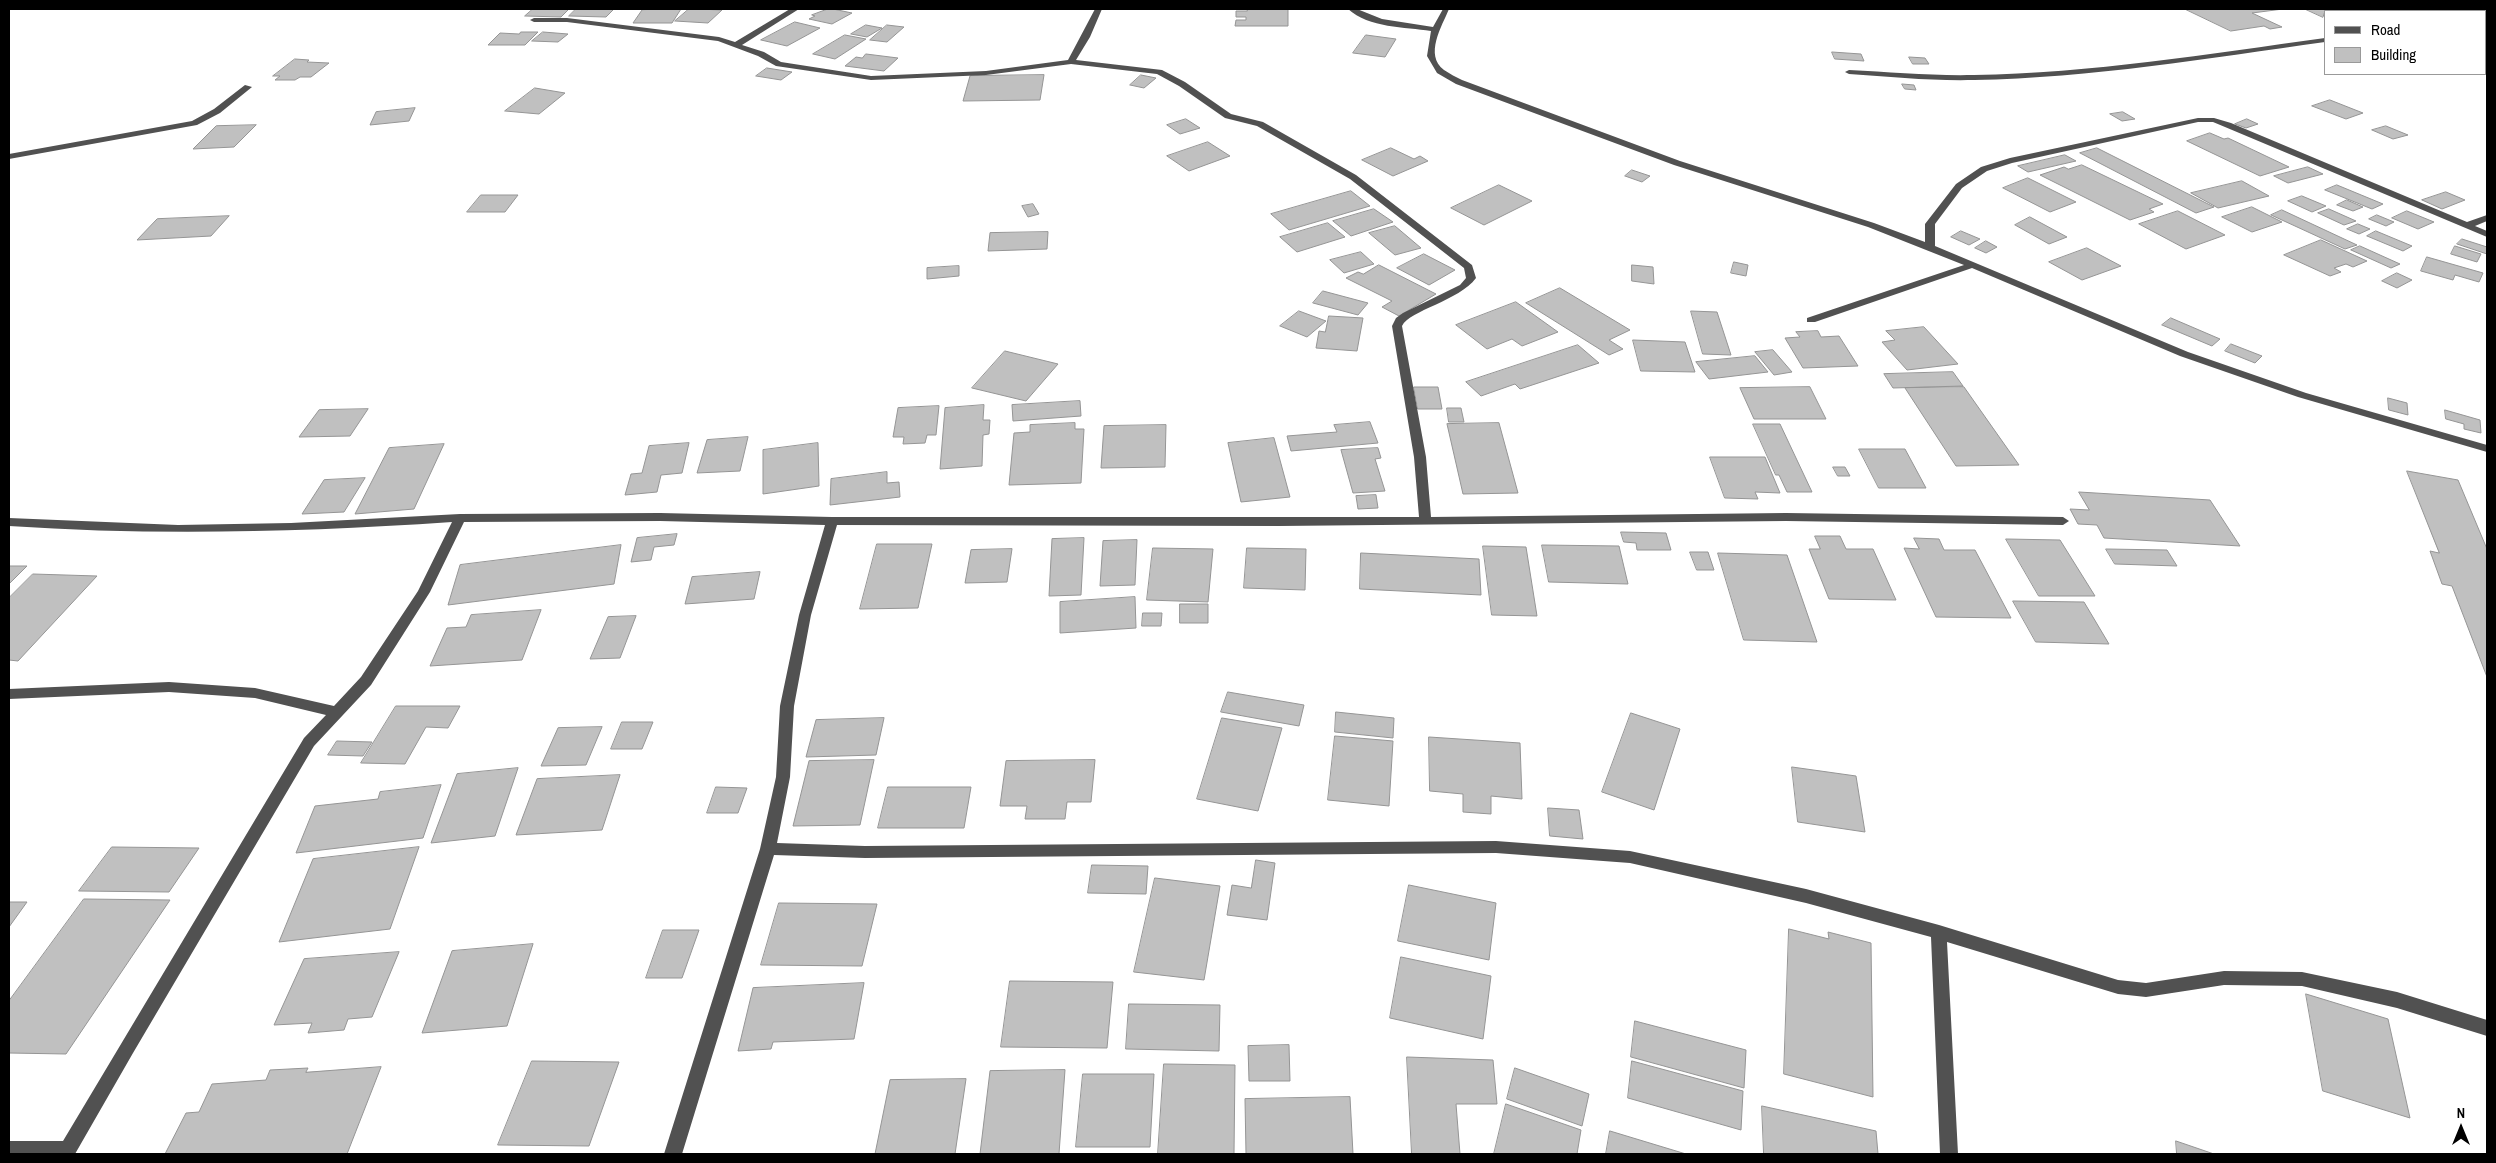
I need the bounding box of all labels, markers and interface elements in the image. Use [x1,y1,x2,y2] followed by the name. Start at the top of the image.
[2324,10,2486,75] legend
[2371,19,2400,40] text: Road
[2371,44,2416,65] text: Building
[2436,1103,2486,1153] north arrow
[2457,1104,2465,1122] text: N

